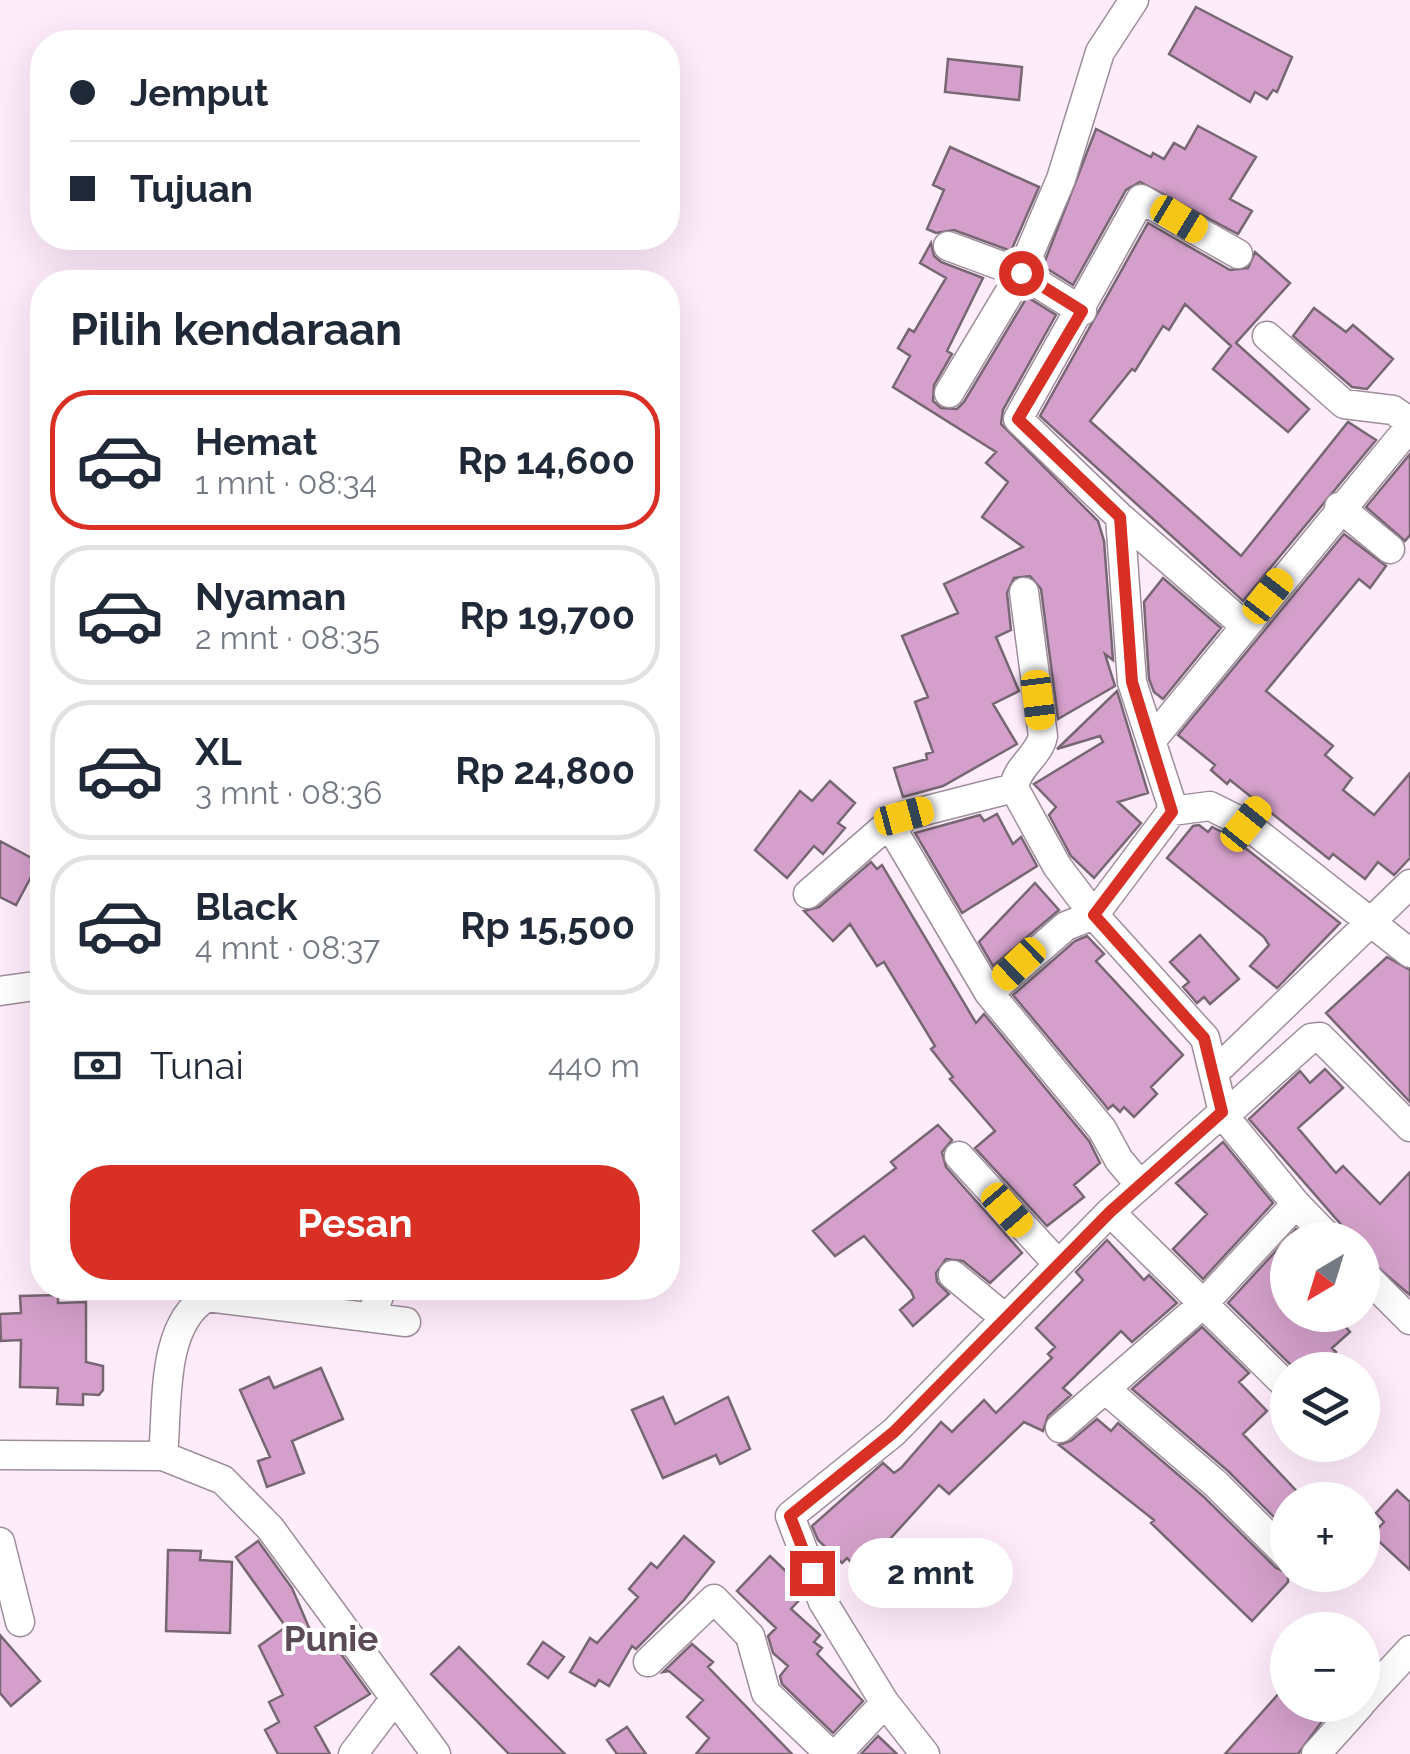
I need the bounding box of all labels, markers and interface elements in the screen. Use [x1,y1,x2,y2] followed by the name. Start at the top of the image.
[130,70,269,115] text: Jemput
[130,166,253,211] text: Tujuan
[1146,191,1212,247] car
[999,251,1044,296] route start
[70,303,402,356] text: Pilih kendaraan
[75,415,165,505] icon: car
[195,419,317,464] text: Hemat
[458,438,635,483] text: Rp 14,600
[195,464,377,501] text: 1 mnt · 08:34
[1238,563,1298,629] car
[75,570,165,660] icon: car
[195,574,346,619] text: Nyaman
[460,593,635,638] text: Rp 19,700
[195,619,380,656] text: 2 mnt · 08:35
[1019,668,1057,732] car
[75,725,165,815] icon: car
[195,729,242,774] text: XL
[455,748,635,793] text: Rp 24,800
[195,774,382,811] text: 3 mnt · 08:36
[1215,791,1277,857] car
[871,794,937,838] car
[75,880,165,970] icon: car
[195,884,297,929] text: Black
[460,903,635,948] text: Rp 15,500
[195,929,380,966] text: 4 mnt · 08:37
[987,932,1051,996] car
[70,1038,125,1093] icon: cash
[150,1043,244,1088] text: Tunai
[548,1047,640,1084] text: 440 m
[70,1165,640,1280] button: Pesan
[976,1178,1038,1242] car
[1270,1222,1380,1332] north arrow
[1270,1222,1380,1722] map controls
[1270,1352,1380,1462] button: layers
[1270,1482,1380,1592] button: +
[847,1538,1012,1608] callout: 2 mnt
[790,1551,835,1596] route end
[887,1554,974,1591] text: 2 mnt
[1270,1612,1380,1722] button: −
[284,1618,378,1659] district label: Punie

